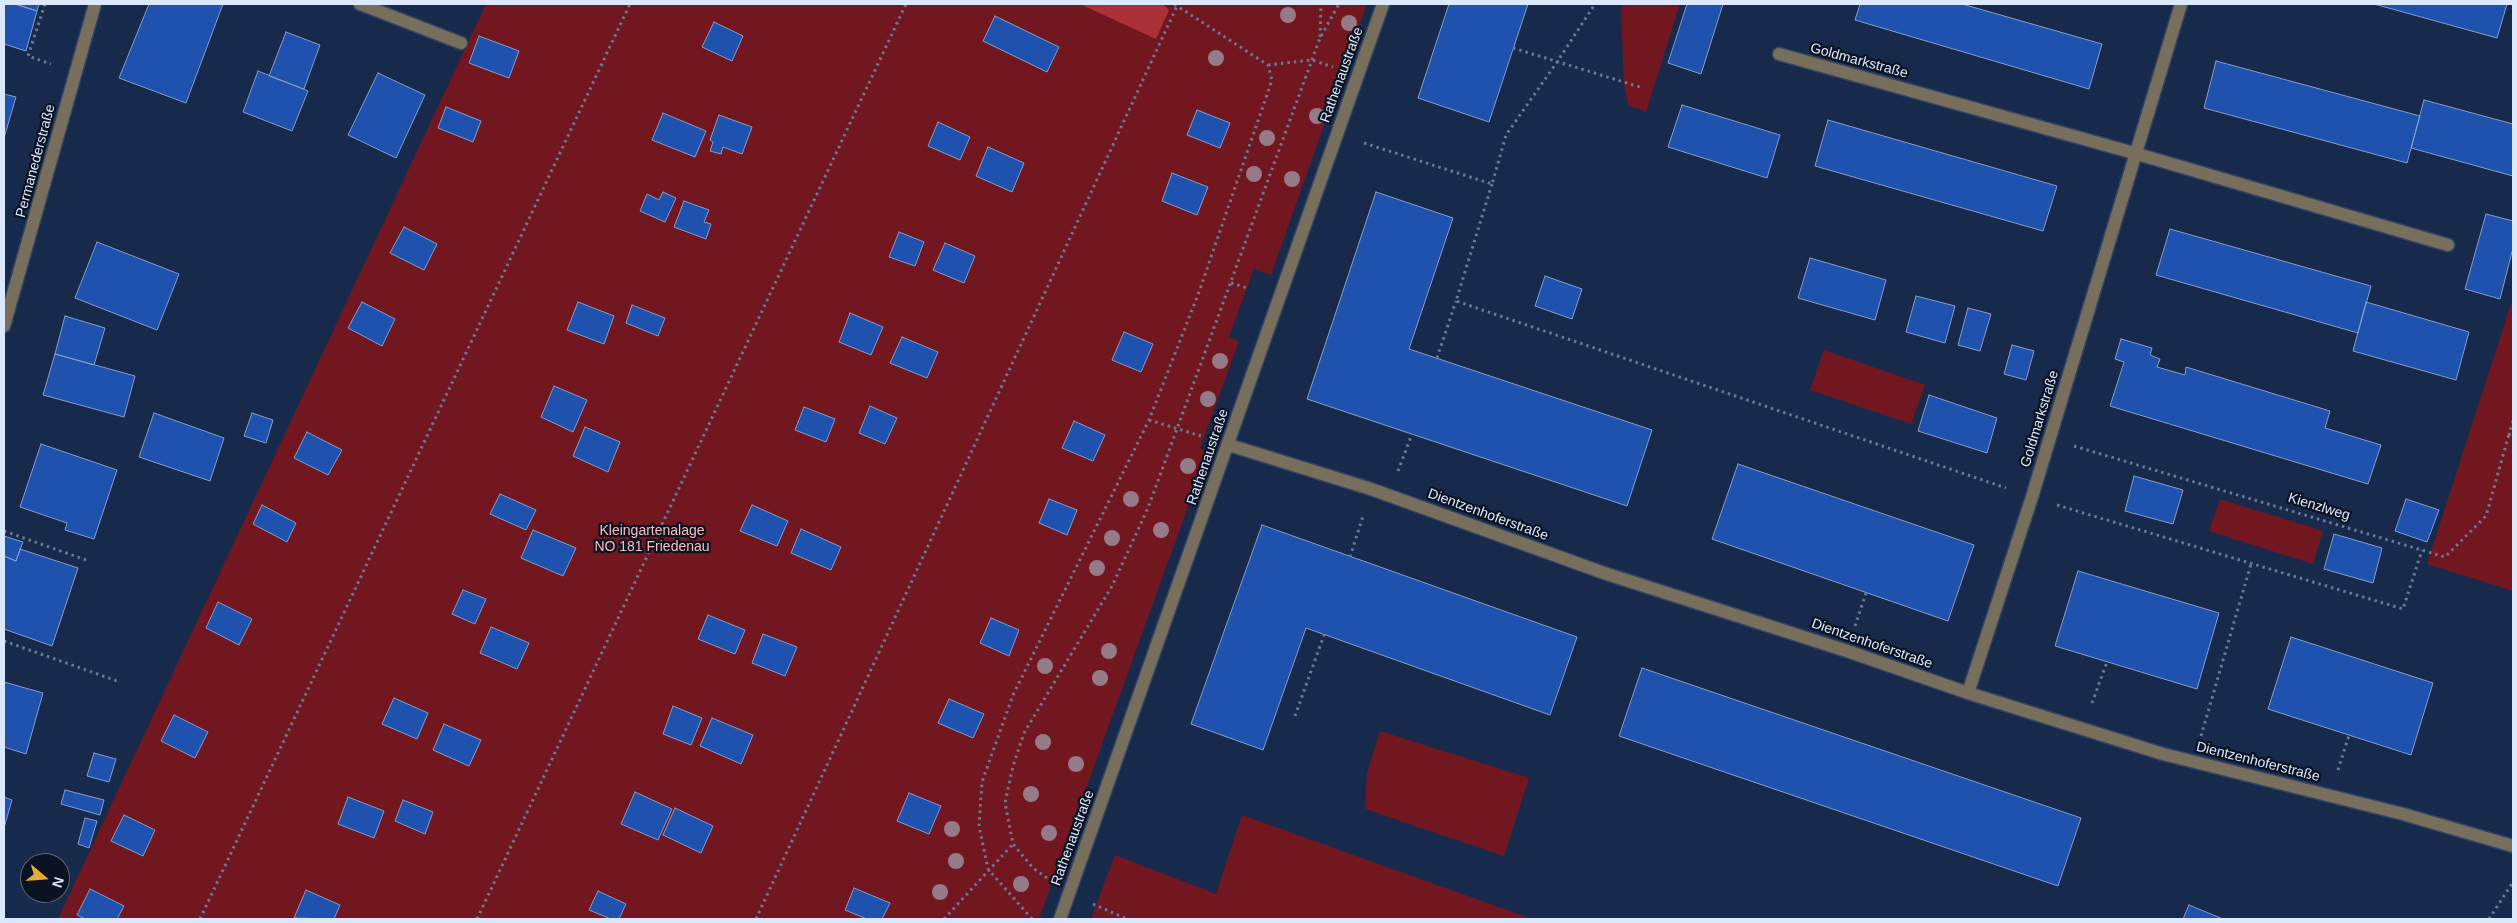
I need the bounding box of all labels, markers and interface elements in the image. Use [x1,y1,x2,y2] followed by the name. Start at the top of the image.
[1317,25,1367,125] street label: Rathenaustraße
[1808,40,1910,82] street label: Goldmarkstraße
[13,102,59,220] street label: Permanederstraße
[2017,369,2063,469] street label: Goldmarkstraße
[1184,407,1232,507] street label: Rathenaustraße
[1426,485,1550,545] street label: Dientzenhoferstraße
[2286,490,2352,524] street label: Kienzlweg
[594,523,710,556] park label: Kleingartenalage NO 181 Friedenau
[1809,615,1935,673] street label: Dientzenhoferstraße
[2194,739,2322,785] street label: Dientzenhoferstraße
[1048,788,1098,888] street label: Rathenaustraße
[20,853,70,903] north arrow
[49,875,67,890] text: N

